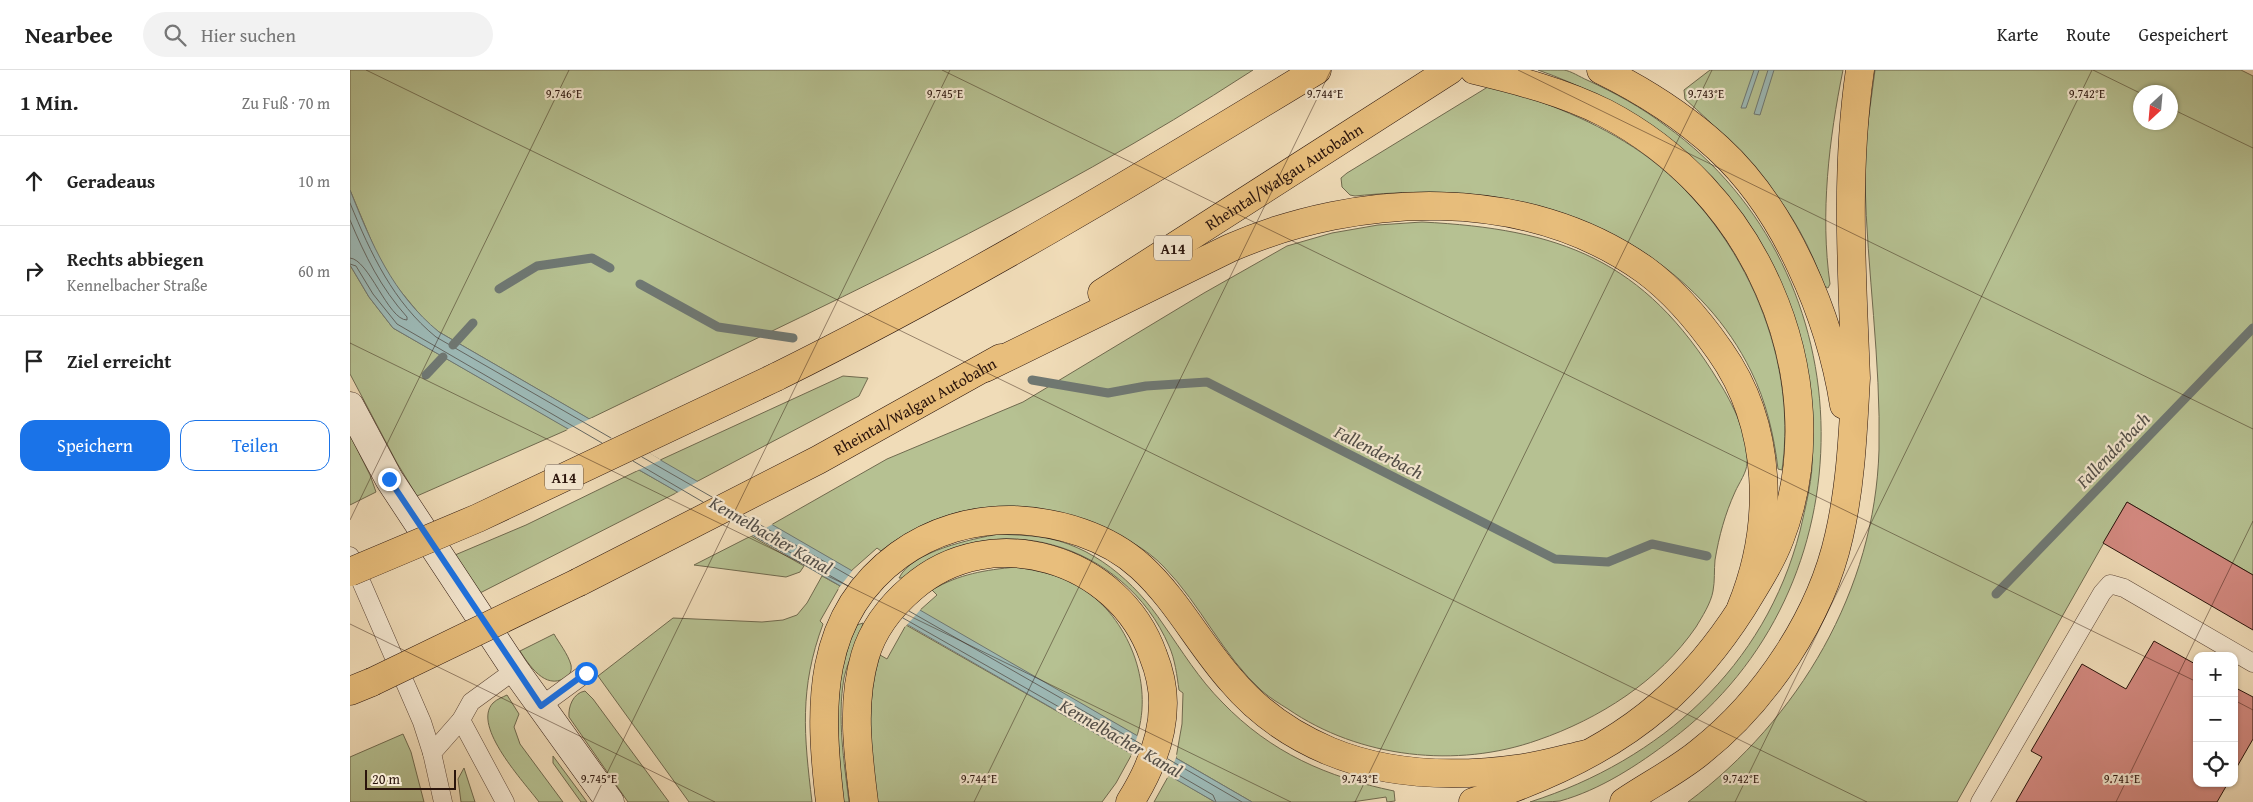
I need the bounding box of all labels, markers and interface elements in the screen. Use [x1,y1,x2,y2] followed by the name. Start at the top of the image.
[143,12,493,57] search box
[25,17,113,52] text: Nearbee
[161,21,189,49] icon: search
[201,21,296,49] text: Hier suchen
[1997,21,2038,48] text: Karte
[2066,21,2111,48] text: Route
[2139,21,2228,48] text: Gespeichert
[546,85,582,102] text: 9.746°E
[927,85,963,102] text: 9.745°E
[1307,85,1343,102] text: 9.744°E
[1688,85,1724,102] text: 9.743°E
[2069,85,2105,102] text: 9.742°E
[2133,85,2178,130] north arrow
[20,87,78,118] text: 1 Min.
[242,91,330,115] text: Zu Fuß · 70 m
[1200,117,1367,236] street label: Rheintal/Walgau Autobahn
[20,167,48,195] icon: ahead
[67,167,155,195] text: Geradeaus
[298,169,330,193] text: 10 m
[1154,236,1192,260] road number: A14
[67,245,204,273] text: Rechts abbiegen
[20,257,48,285] icon: right
[298,259,330,283] text: 60 m
[67,273,208,297] text: Kennelbacher Straße
[20,347,48,375] icon: arrive
[67,347,171,375] text: Ziel erreicht
[829,351,1001,461] street label: Rheintal/Walgau Autobahn
[2069,406,2156,495] water label: Fallenderbach
[1329,418,1428,486] water label: Fallenderbach
[20,420,170,471] button: Speichern
[180,420,330,471] button: Teilen
[545,464,583,490] road number: A14
[378,468,401,491] route end
[704,488,838,581] water label: Kennelbacher Kanal
[2193,652,2238,787] map controls
[2193,652,2238,697] button: +
[575,662,598,685] route start
[1054,691,1188,784] water label: Kennelbacher Kanal
[2193,697,2238,742] button: −
[2193,742,2238,787] button: locate
[365,767,456,790] scale bar
[372,769,400,789] text: 20 m
[581,770,617,787] text: 9.745°E
[961,770,997,787] text: 9.744°E
[1342,770,1378,787] text: 9.743°E
[1723,770,1759,787] text: 9.742°E
[2104,770,2140,787] text: 9.741°E

